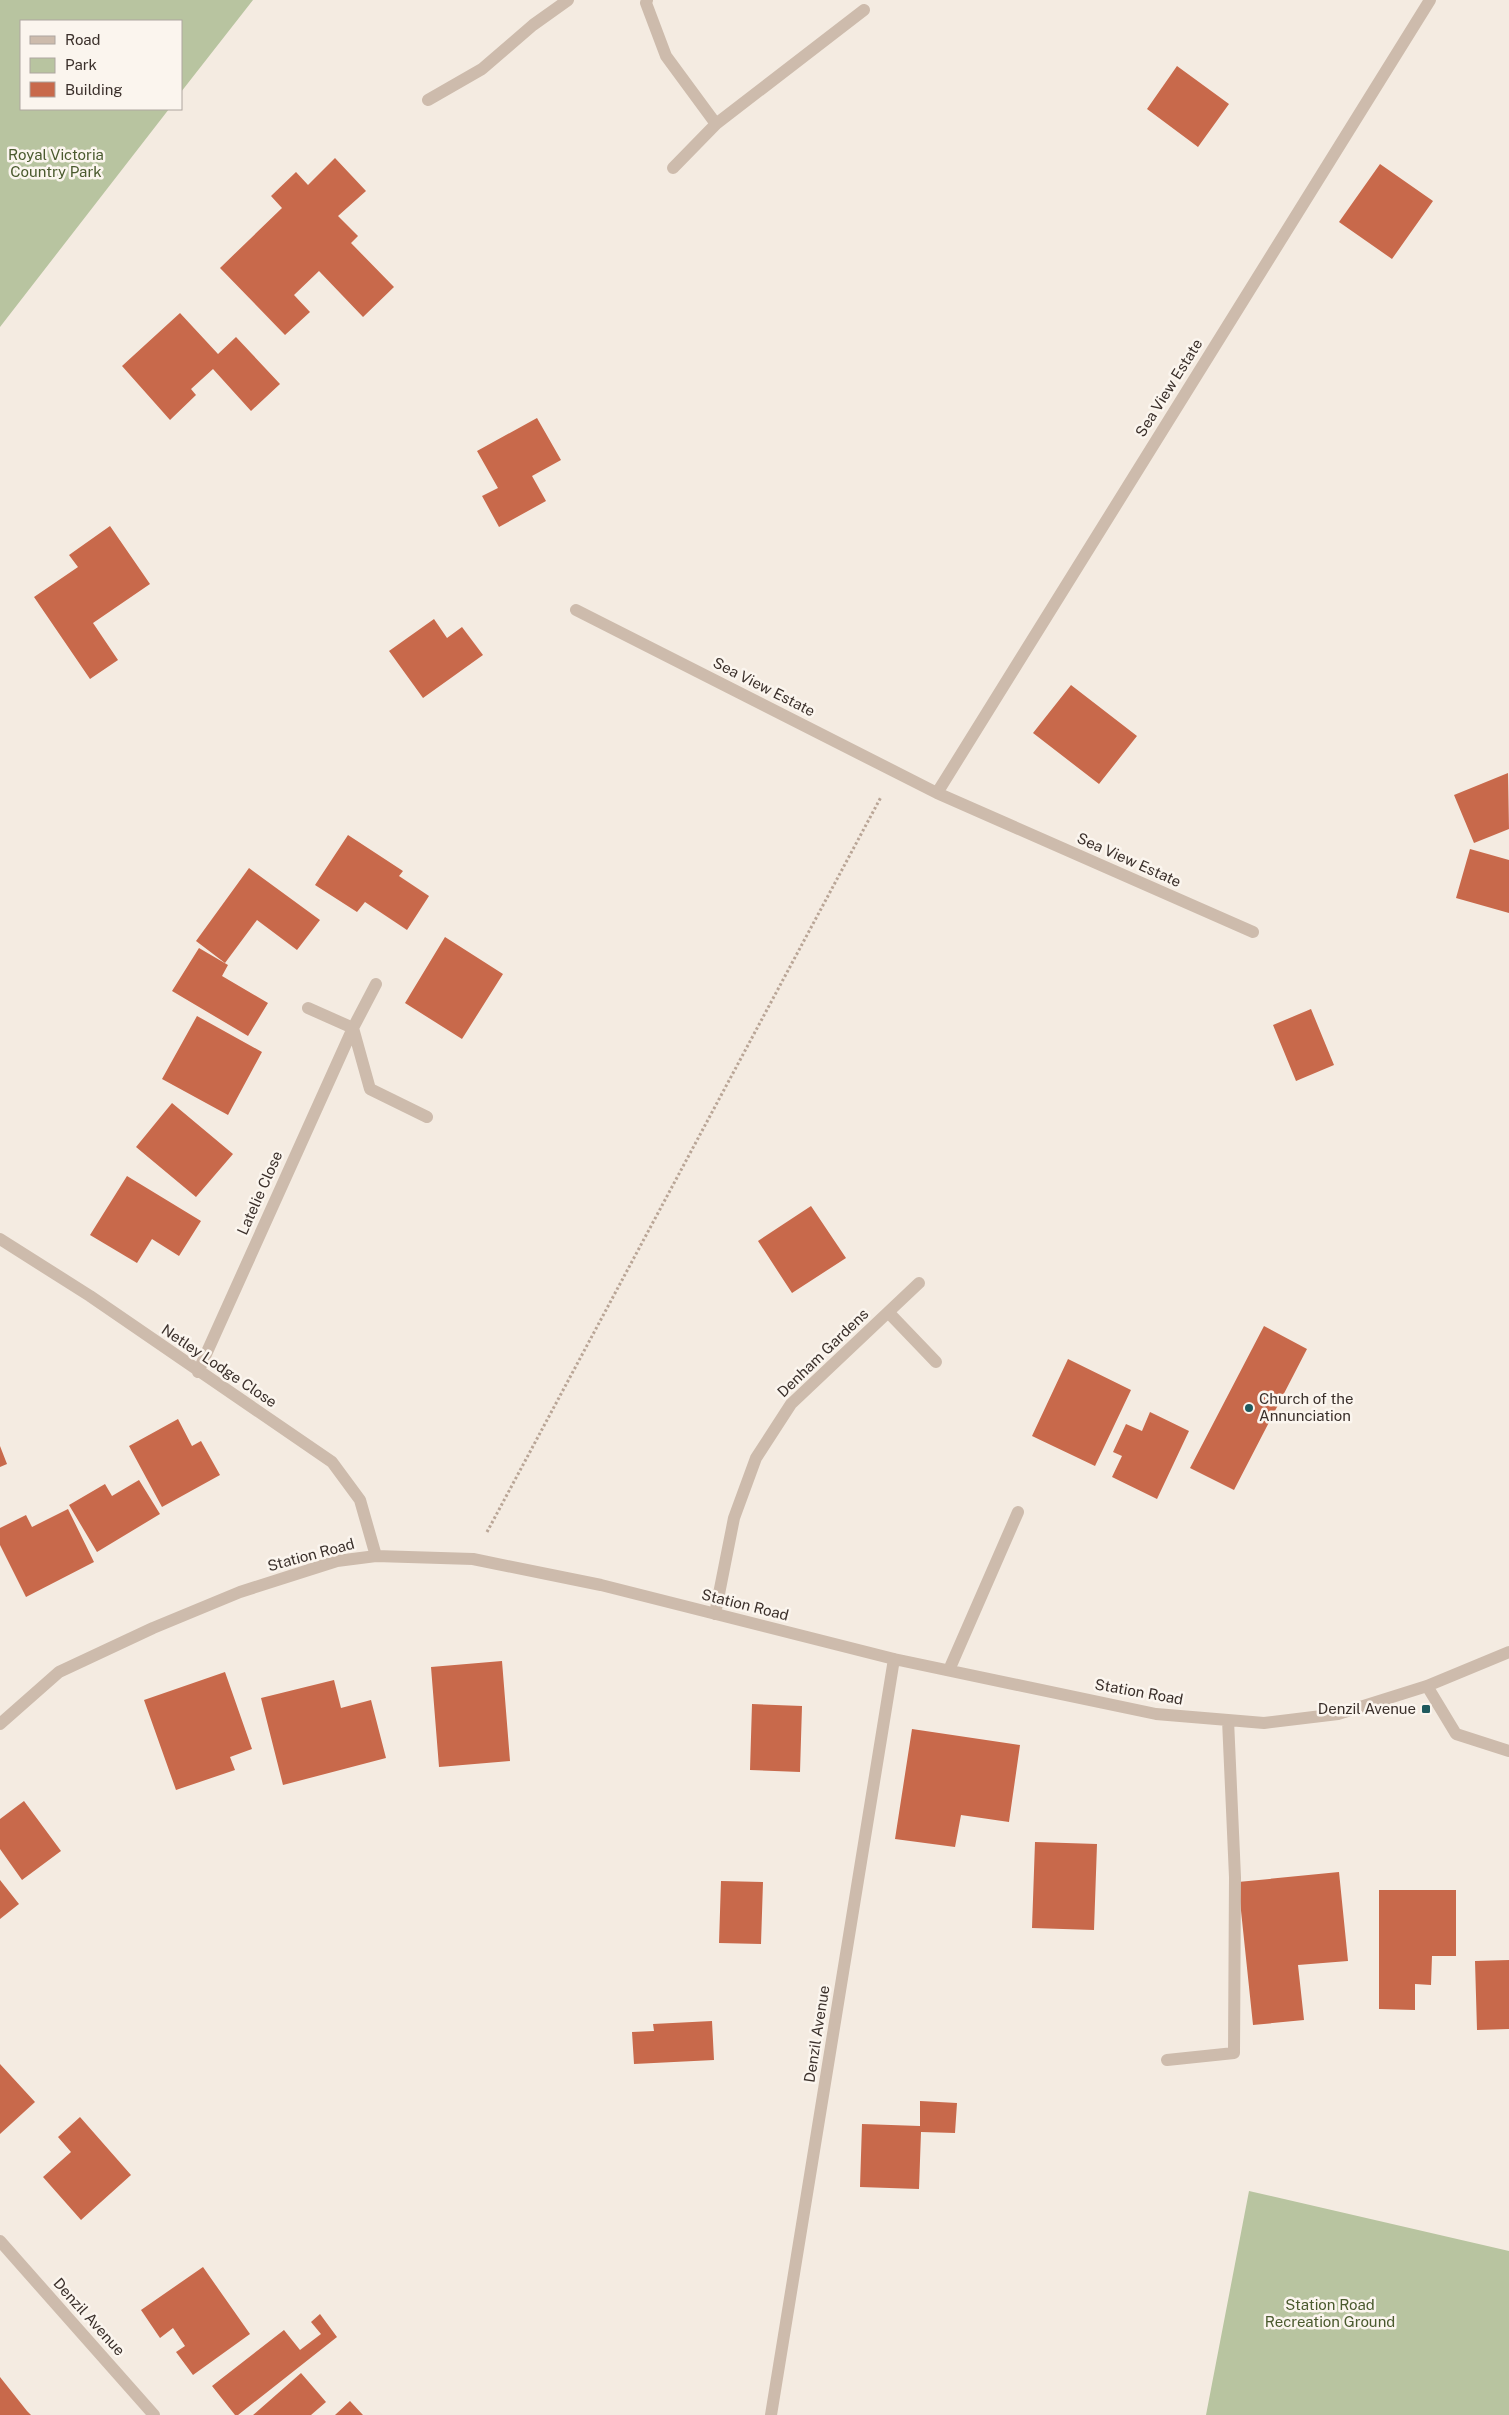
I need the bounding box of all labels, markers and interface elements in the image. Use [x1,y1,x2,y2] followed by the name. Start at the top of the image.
[20,20,182,110] legend
[65,31,101,48] text: Road
[65,56,97,73] text: Park
[65,81,123,98] text: Building
[8,146,104,180] park label: Royal Victoria Country Park
[1132,336,1205,440] street label: Sea View Estate
[710,654,818,720] street label: Sea View Estate
[1075,829,1184,890] street label: Sea View Estate
[234,1148,286,1237] street label: Latelie Close
[774,1305,872,1400] street label: Denham Gardens
[158,1321,280,1410] street label: Netley Lodge Close
[1259,1390,1353,1424] place label: Church of the Annunciation
[1243,1402,1255,1414] marker: Church of the Annunciation
[266,1535,356,1574] street label: Station Road
[700,1585,791,1624] street label: Station Road
[1094,1675,1185,1708] street label: Station Road
[1318,1700,1416,1717] place label: Denzil Avenue
[1420,1703,1432,1715] marker: Denzil Avenue
[800,1984,833,2084] street label: Denzil Avenue
[50,2274,129,2359] street label: Denzil Avenue
[1265,2296,1395,2330] park label: Station Road Recreation Ground

